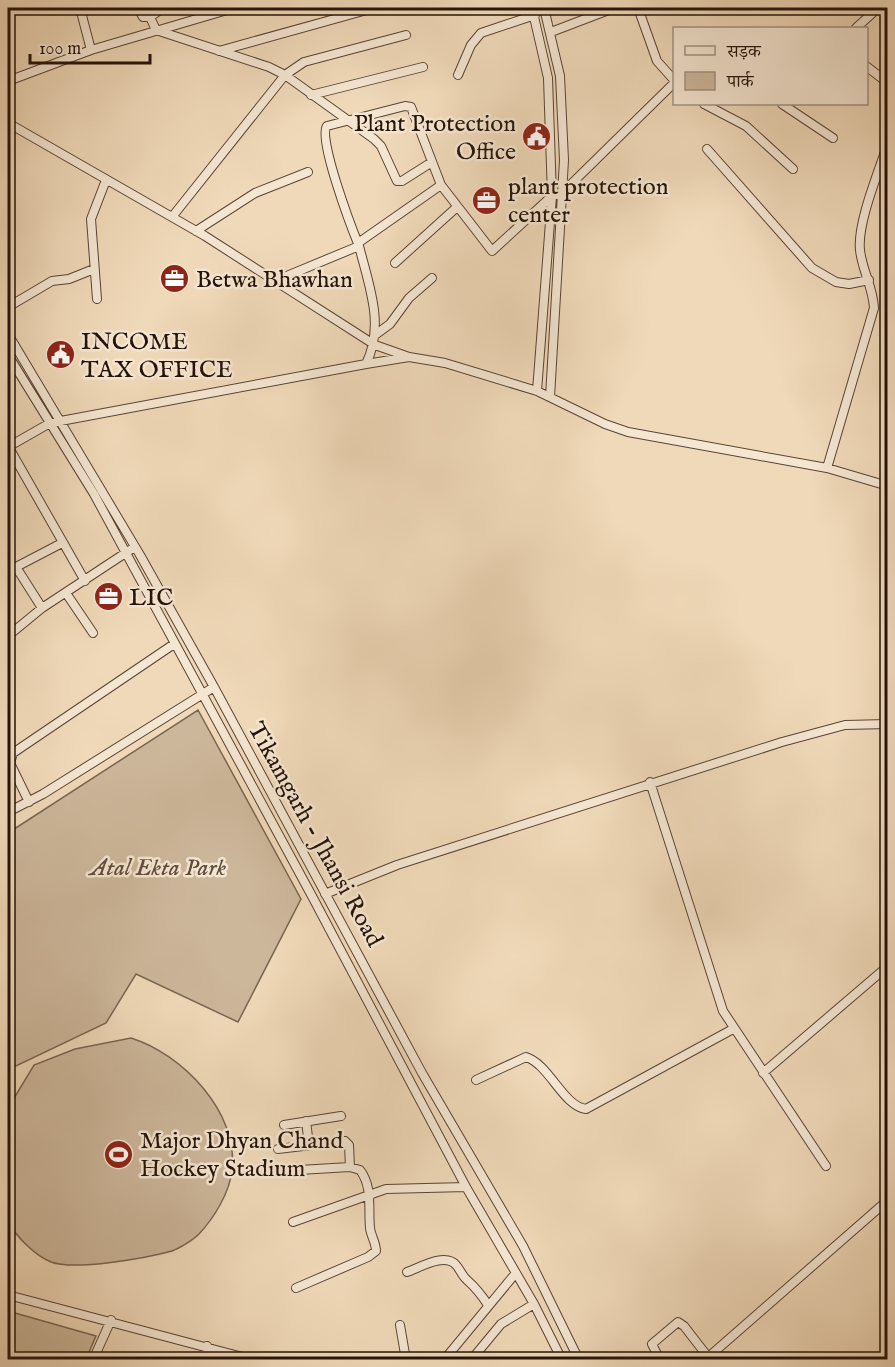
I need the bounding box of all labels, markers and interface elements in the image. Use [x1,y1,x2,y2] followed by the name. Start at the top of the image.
[30,27,150,65] scale bar
[673,27,868,105] legend
[39,38,81,61] text: 100 m
[726,41,762,64] text: सड़क
[726,71,755,94] text: पार्क
[354,109,516,168] place label: Plant Protection Office
[521,121,553,153] public building icon: Plant Protection Office
[508,172,669,231] place label: plant protection center
[471,184,503,216] office icon: plant protection center
[159,263,191,295] office icon: Betwa Bhawhan
[196,265,353,296] place label: Betwa Bhawhan
[81,327,233,386] place label: INCOME TAX OFFICE
[44,339,76,371] public building icon: INCOME TAX OFFICE
[92,581,124,613] office icon: LIC
[129,583,173,614] place label: LIC
[240,717,389,953] street label: Tikamgarh - Jhansi Road
[87,853,226,884] park label: Atal Ekta Park
[140,1126,343,1185] place label: Major Dhyan Chand Hockey Stadium
[103,1138,135,1170] sports icon: Major Dhyan Chand Hockey Stadium

